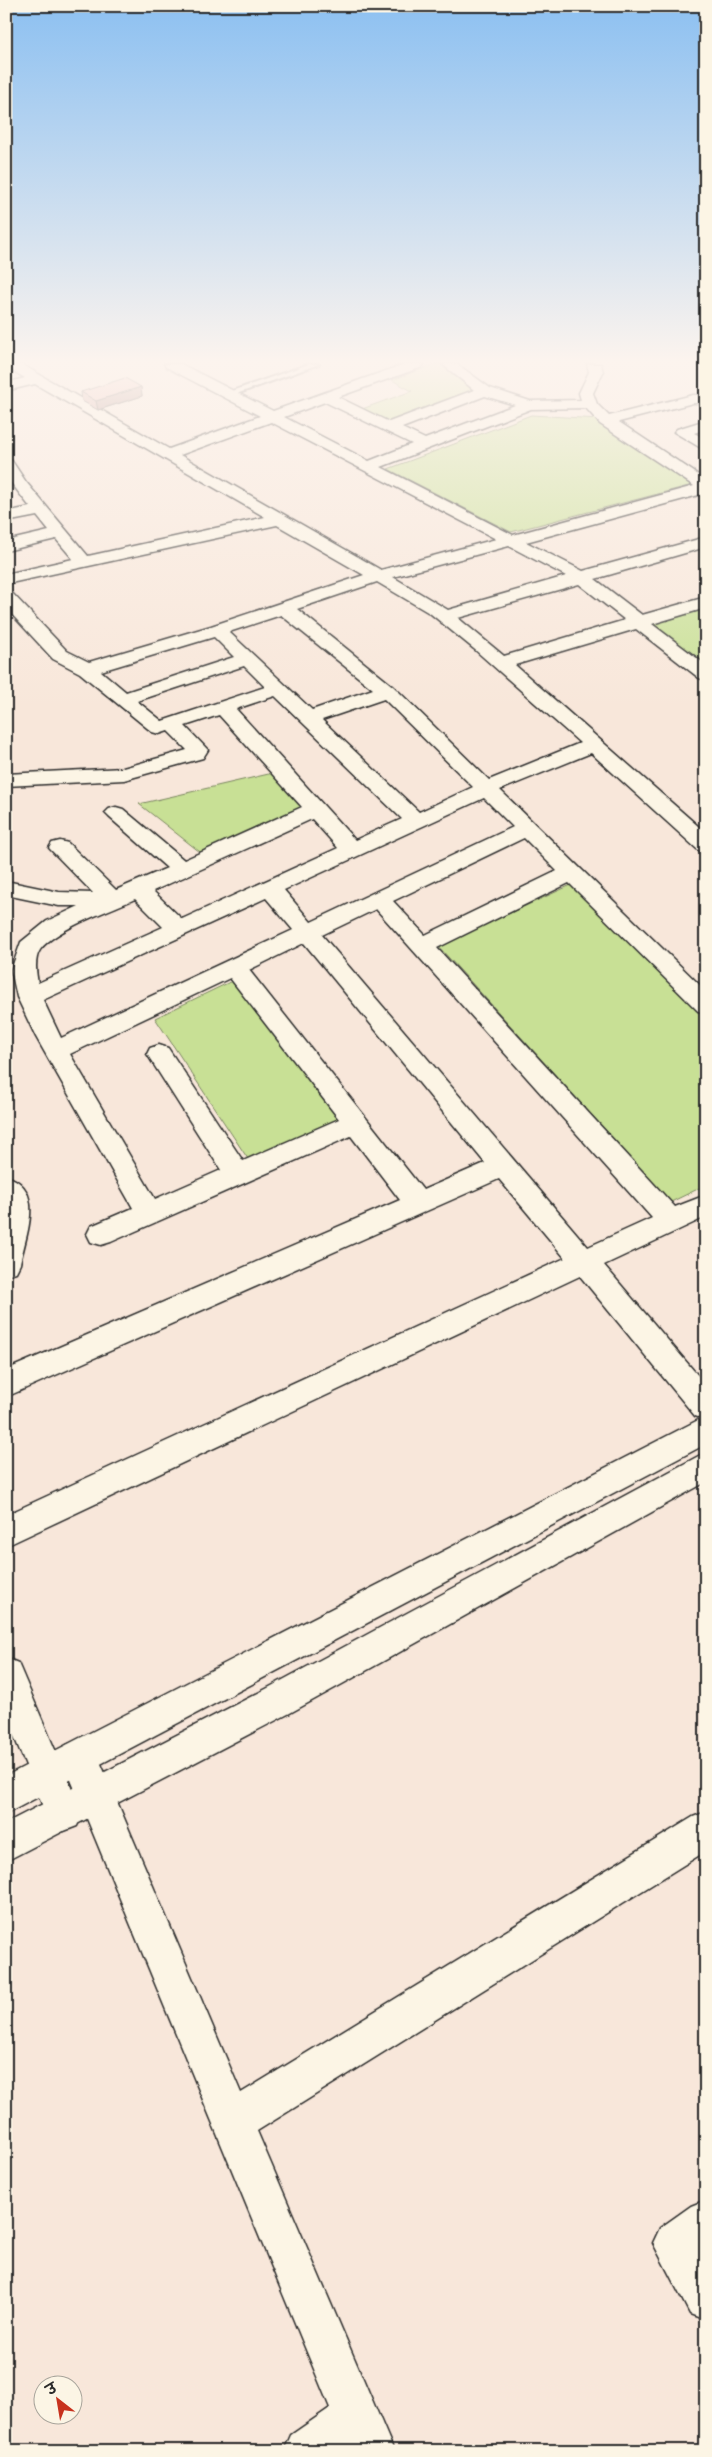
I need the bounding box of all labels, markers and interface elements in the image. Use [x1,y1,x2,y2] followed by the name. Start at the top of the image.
[32,2374,82,2424] north arrow
[41,2378,61,2400] text: उ

